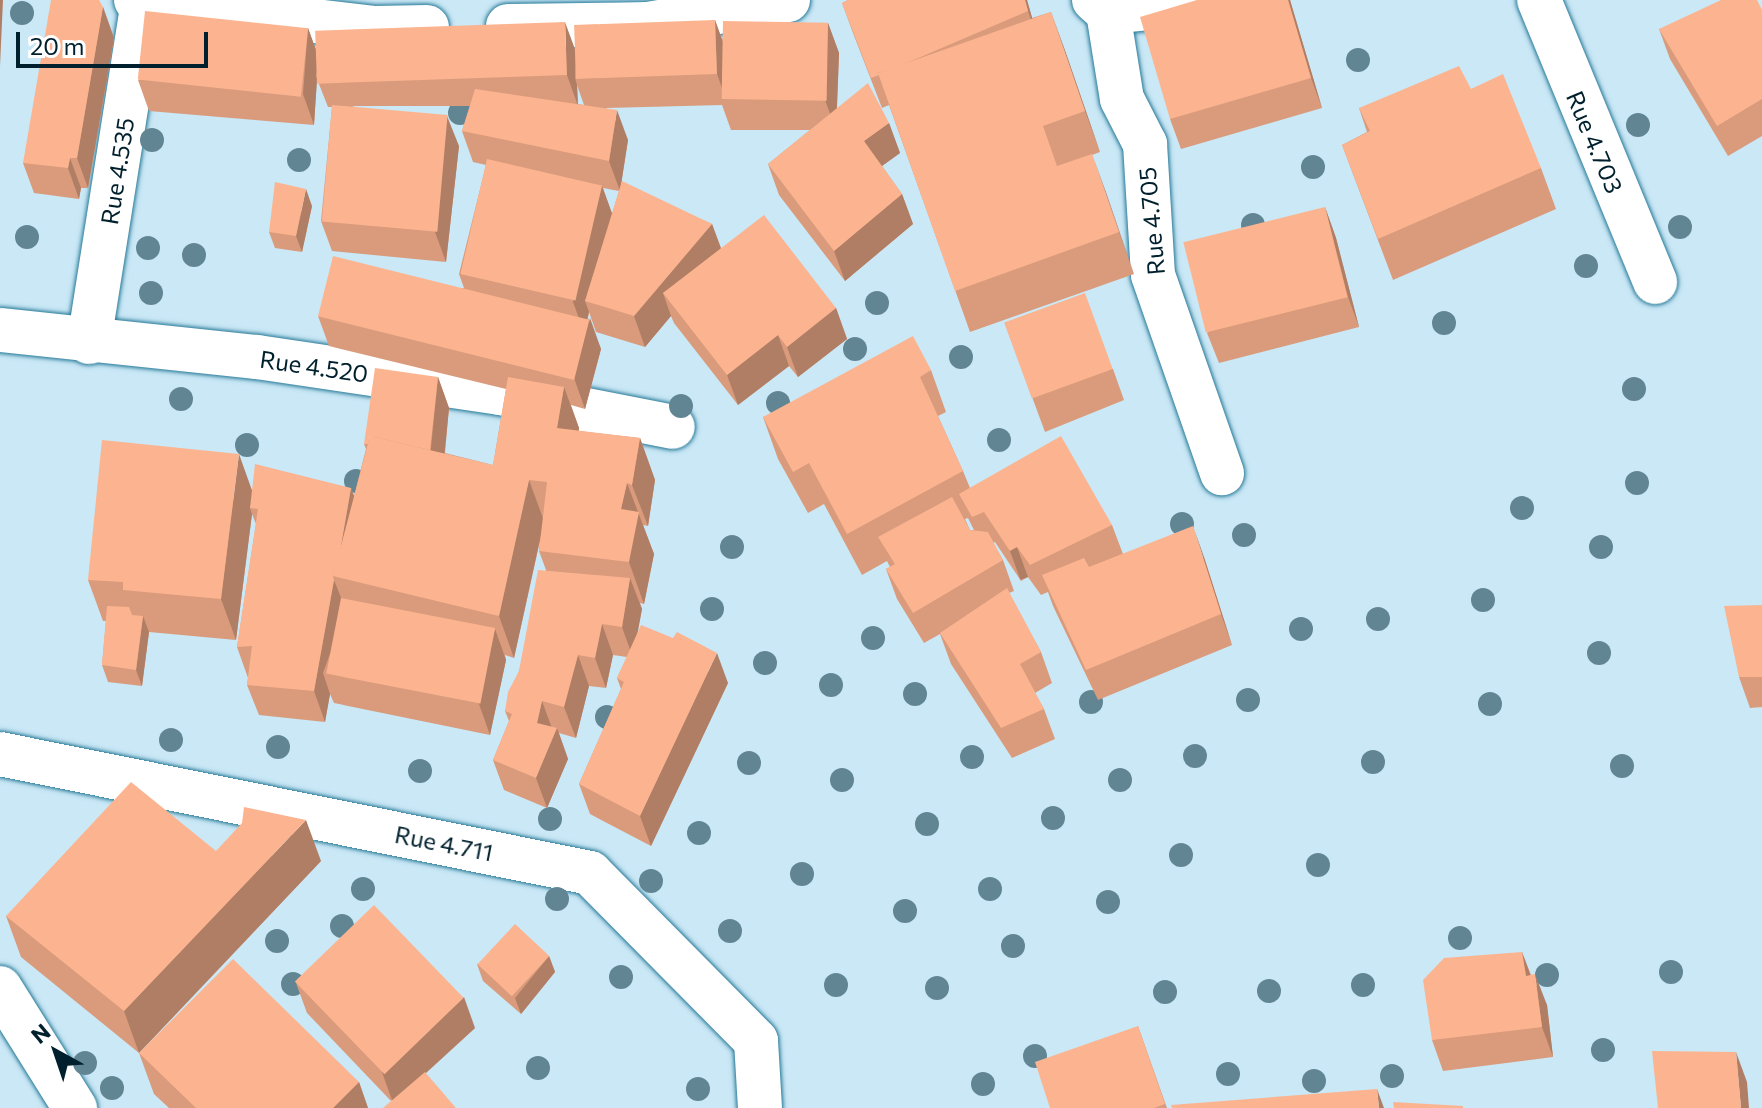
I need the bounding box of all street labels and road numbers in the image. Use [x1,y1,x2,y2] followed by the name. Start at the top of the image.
[1561,87,1629,197] street label: Rue 4.703
[94,116,140,226] street label: Rue 4.535
[1132,166,1170,276] street label: Rue 4.705
[258,344,370,388] street label: Rue 4.520
[392,819,496,867] street label: Rue 4.711

